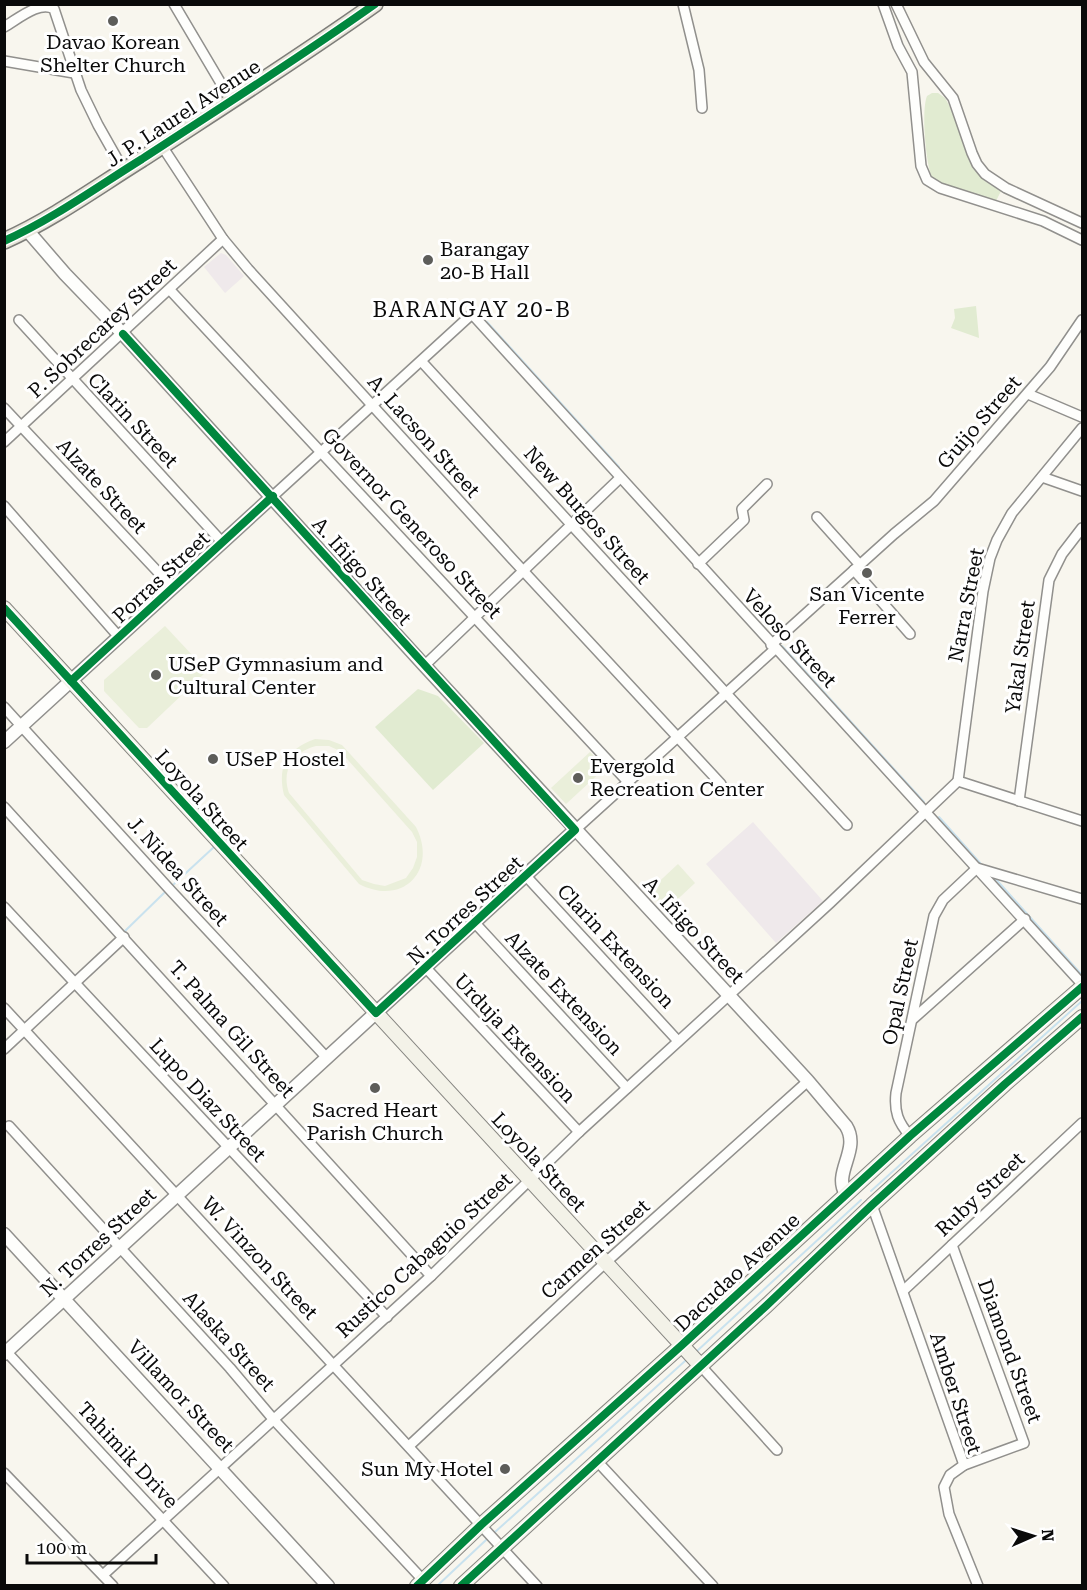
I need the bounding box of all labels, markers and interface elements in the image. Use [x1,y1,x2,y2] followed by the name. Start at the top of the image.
[106,14,120,28] marker: Davao Korean Shelter Church
[40,30,186,77] place label: Davao Korean Shelter Church
[101,54,265,172] street label: J. P. Laurel Avenue
[440,237,529,284] place label: Barangay 20-B Hall
[23,253,181,403] street label: P. Sobrecarey Street
[421,253,435,267] marker: Barangay 20-B Hall
[372,297,572,322] district label: BARANGAY 20-B
[83,367,184,473] street label: Clarin Street
[363,370,486,502] street label: A. Lacson Street
[932,370,1026,473] street label: Guijo Street
[317,423,507,624] street label: Governor Generoso Street
[52,434,152,539] street label: Alzate Street
[519,441,655,589] street label: New Burgos Street
[307,512,417,630] street label: A. Iñigo Street
[108,526,215,628] street label: Porras Street
[943,545,989,664] street label: Narra Street
[860,566,874,580] marker: San Vicente Ferrer
[809,582,925,629] place label: San Vicente Ferrer
[738,584,842,693] street label: Veloso Street
[1000,598,1040,715] street label: Yakal Street
[168,652,384,699] place label: USeP Gymnasium and Cultural Center
[149,668,163,682] marker: USeP Gymnasium and Cultural Center
[150,745,254,856] street label: Loyola Street
[225,747,345,771] place label: USeP Hostel
[206,752,220,766] marker: USeP Hostel
[590,754,764,801] place label: Evergold Recreation Center
[571,771,585,785] marker: Evergold Recreation Center
[122,811,234,931] street label: J. Nidea Street
[402,850,528,970] street label: N. Torres Street
[638,872,750,989] street label: A. Iñigo Street
[552,879,680,1013] street label: Clarin Extension
[500,926,628,1060] street label: Alzate Extension
[877,936,923,1047] street label: Opal Street
[164,956,300,1103] street label: T. Palma Gil Street
[449,968,581,1108] street label: Urduja Extension
[145,1033,272,1167] street label: Lupo Diaz Street
[368,1081,382,1095] marker: Sacred Heart Parish Church
[307,1098,444,1145] place label: Sacred Heart Parish Church
[487,1107,592,1217] street label: Loyola Street
[931,1146,1030,1241] street label: Ruby Street
[331,1167,517,1343] street label: Rustico Cabaguio Street
[35,1182,161,1302] street label: N. Torres Street
[197,1192,323,1325] street label: W. Vinzon Street
[536,1194,655,1304] street label: Carmen Street
[669,1208,805,1336] street label: Dacudao Avenue
[973,1276,1047,1427] street label: Diamond Street
[178,1286,280,1396] street label: Alaska Street
[925,1329,987,1457] street label: Amber Street
[123,1335,239,1457] street label: Villamor Street
[73,1397,183,1513] street label: Tahimik Drive
[361,1457,493,1481] place label: Sun My Hotel
[498,1462,512,1476] marker: Sun My Hotel
[1003,1506,1063,1566] north arrow
[27,1527,156,1565] scale bar
[1038,1529,1057,1542] text: N
[36,1537,87,1558] text: 100 m

